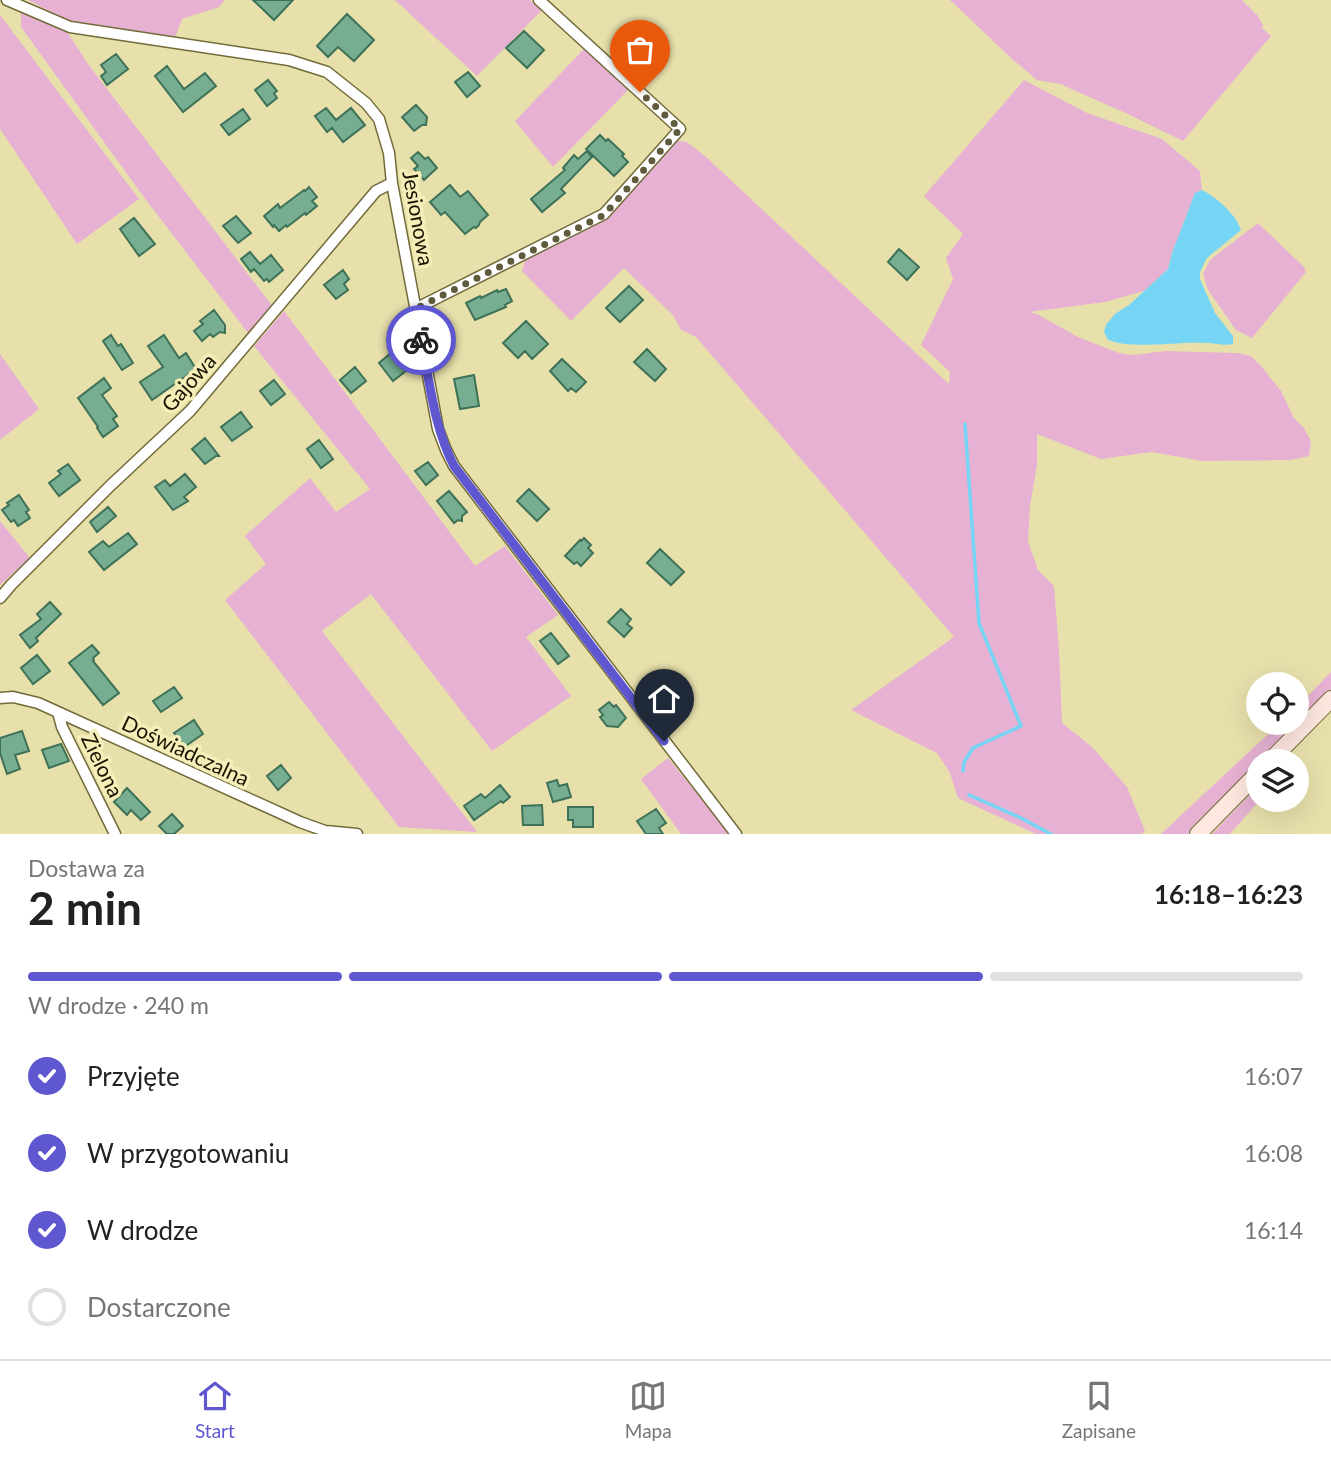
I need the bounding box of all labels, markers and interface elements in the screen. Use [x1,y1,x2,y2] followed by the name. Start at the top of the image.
[610,20,670,92] pin
[621,31,659,69] icon: bag
[398,169,440,267] street label: Jesionowa
[386,305,456,375] courier
[402,321,440,359] icon: bike
[156,348,220,416] street label: Gajowa
[634,669,694,741] pin
[1246,672,1309,812] map controls
[1246,672,1309,735] button: locate
[645,680,683,718] icon: home
[118,710,254,790] street label: Doświadczalna
[77,729,129,801] street label: Zielona
[1246,749,1309,812] button: layers
[28,854,145,882] text: Dostawa za
[1154,878,1303,910] text: 16:18–16:23
[28,880,142,935] text: 2 min
[28,991,209,1019] text: W drodze · 240 m
[28,1057,66,1095] icon: check
[87,1060,180,1092] text: Przyjęte
[1244,1062,1303,1090] text: 16:07
[28,1134,66,1172] icon: check
[87,1137,289,1169] text: W przygotowaniu
[1244,1139,1303,1167] text: 16:08
[28,1211,66,1249] icon: check
[87,1214,198,1246] text: W drodze
[1244,1216,1303,1244] text: 16:14
[87,1291,231,1323] text: Dostarczone
[195,1377,235,1442] tab: Start
[625,1377,672,1442] tab: Mapa
[1062,1377,1136,1442] tab: Zapisane

